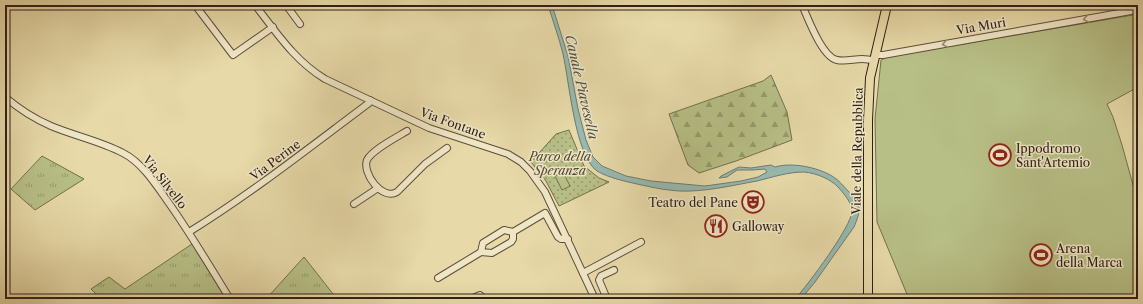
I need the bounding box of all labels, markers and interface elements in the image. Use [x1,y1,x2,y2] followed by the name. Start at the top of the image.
[954,14,1007,38] street label: Via Muri
[1083,14,1090,23] one-way arrow
[562,33,602,141] water label: Canale Piavesella
[941,39,948,47] one-way arrow
[848,87,866,216] street label: Viale della Repubblica
[417,104,488,142] street label: Via Fontane
[246,136,303,184] street label: Via Perine
[1016,141,1090,170] place label: Ippodromo Sant'Artemio
[987,142,1013,168] sports icon: Ippodromo Sant'Artemio
[528,149,591,178] park label: Parco della Speranza
[139,152,190,212] street label: Via Silvello
[740,189,766,215] theatre icon: Teatro del Pane
[648,195,738,210] place label: Teatro del Pane
[703,213,729,239] restaurant icon: Galloway
[732,219,785,234] place label: Galloway
[1055,241,1123,270] place label: Arena della Marca
[1028,242,1054,268] sports icon: Arena della Marca

